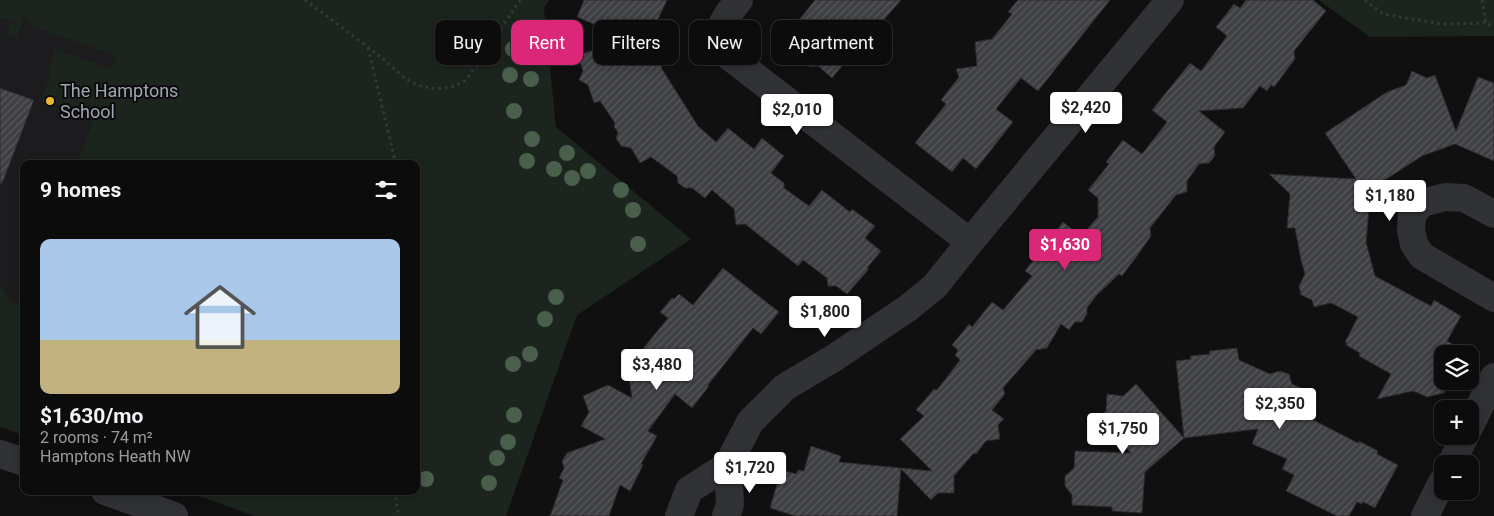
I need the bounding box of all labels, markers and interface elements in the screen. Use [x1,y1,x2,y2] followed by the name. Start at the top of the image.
[435,20,501,65] chip: Buy
[511,20,583,65] chip: Rent
[593,20,679,65] chip: Filters
[689,20,761,65] chip: New
[771,20,892,65] chip: Apartment
[60,80,178,122] place label: The Hamptons School
[1045,92,1127,134] pin: $2,420
[756,94,838,136] pin: $2,010
[44,95,56,107] marker: The Hamptons School
[1061,98,1111,117] text: $2,420
[772,100,822,119] text: $2,010
[372,176,400,204] icon: filters
[40,178,121,202] text: 9 homes
[1349,180,1431,222] pin: $1,180
[1365,186,1415,205] text: $1,180
[1024,228,1106,271] pin: $1,630
[1040,235,1090,254] text: $1,630
[175,272,265,362] icon: home
[784,296,866,338] pin: $1,800
[800,302,850,321] text: $1,800
[1434,345,1479,500] map controls
[1434,345,1479,390] button: layers
[616,348,698,391] pin: $3,480
[632,355,682,374] text: $3,480
[1239,388,1321,430] pin: $2,350
[1255,394,1305,413] text: $2,350
[1434,400,1479,445] button: +
[40,404,143,428] text: $1,630/mo
[1082,412,1164,455] pin: $1,750
[1098,419,1148,438] text: $1,750
[40,428,153,447] text: 2 rooms · 74 m²
[40,447,191,466] text: Hamptons Heath NW
[709,452,791,494] pin: $1,720
[1434,455,1479,500] button: −
[725,458,775,477] text: $1,720

